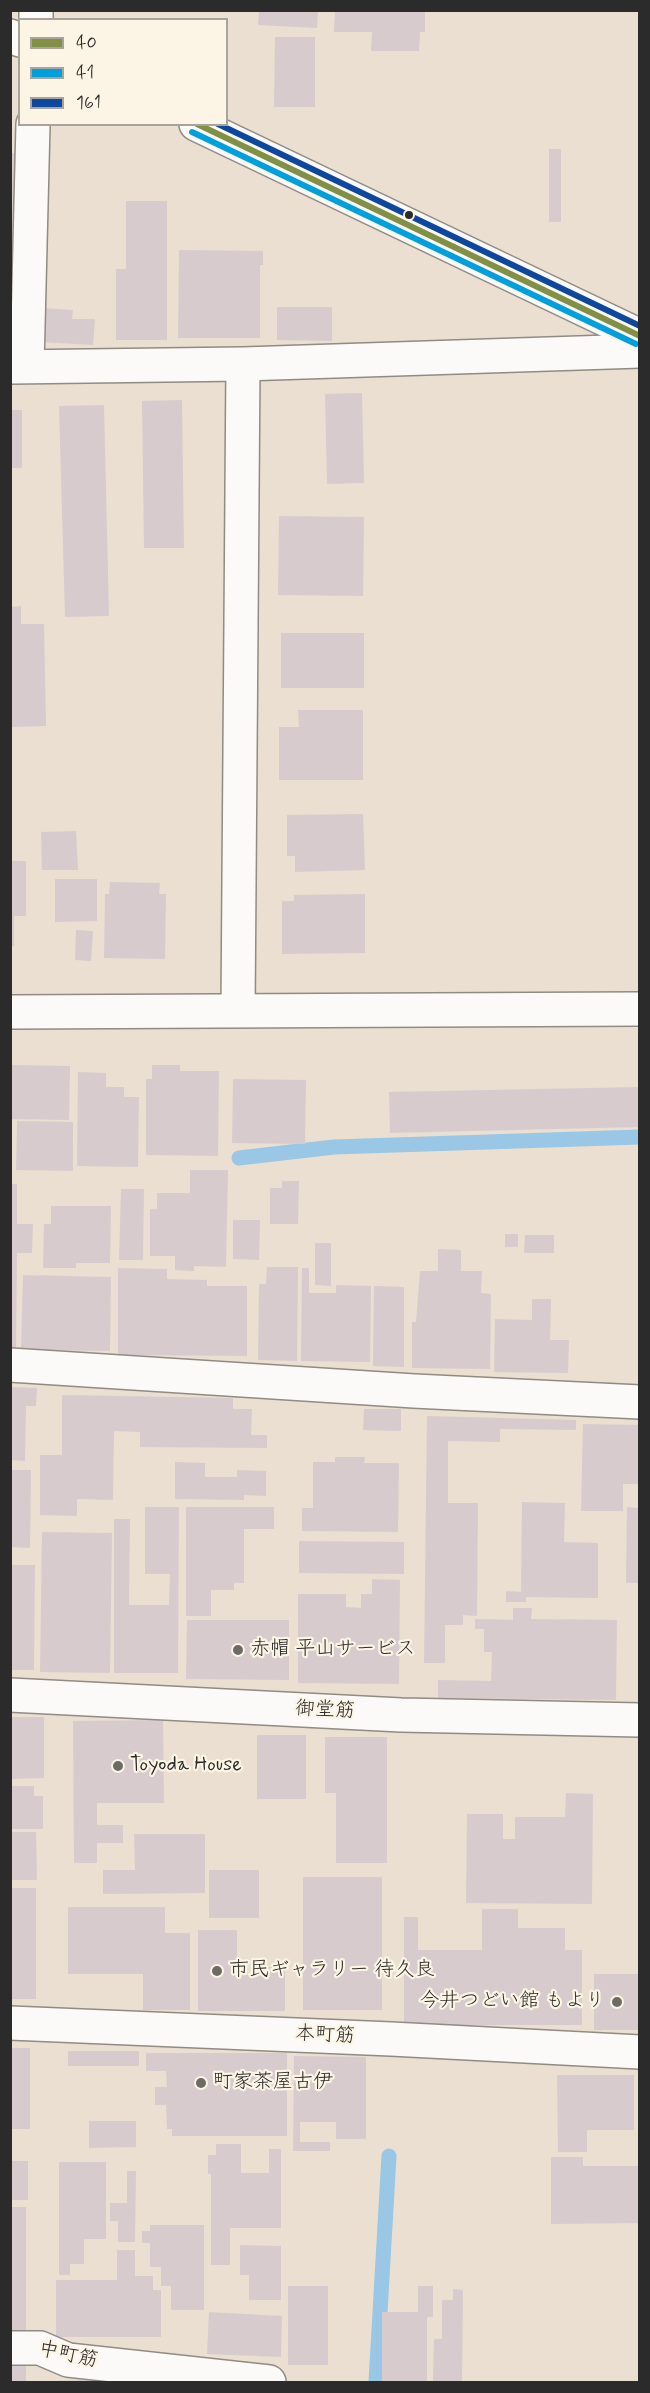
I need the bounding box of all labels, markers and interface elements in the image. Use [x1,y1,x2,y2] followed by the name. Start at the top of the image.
[18,18,228,126] legend
[76,31,97,55] text: 40
[76,61,94,85] text: 41
[76,91,101,115] text: 161
[403,209,415,221] unlabelled marker
[250,1638,415,1662] place label: 赤帽 平山サービス
[231,1643,245,1657] marker: 赤帽 平山サービス
[294,1697,356,1725] street label: 御堂筋
[130,1754,242,1778] place label: Toyoda House
[111,1759,125,1773] marker: Toyoda House
[229,1959,434,1983] place label: 市民ギャラリー 待久良
[210,1964,224,1978] marker: 市民ギャラリー 待久良
[420,1990,605,2014] place label: 今井つどい館 もより
[610,1995,624,2009] marker: 今井つどい館 もより
[294,2022,356,2050] street label: 本町筋
[213,2071,333,2095] place label: 町家茶屋古伊
[194,2076,208,2090] marker: 町家茶屋古伊
[36,2338,100,2374] street label: 中町筋

